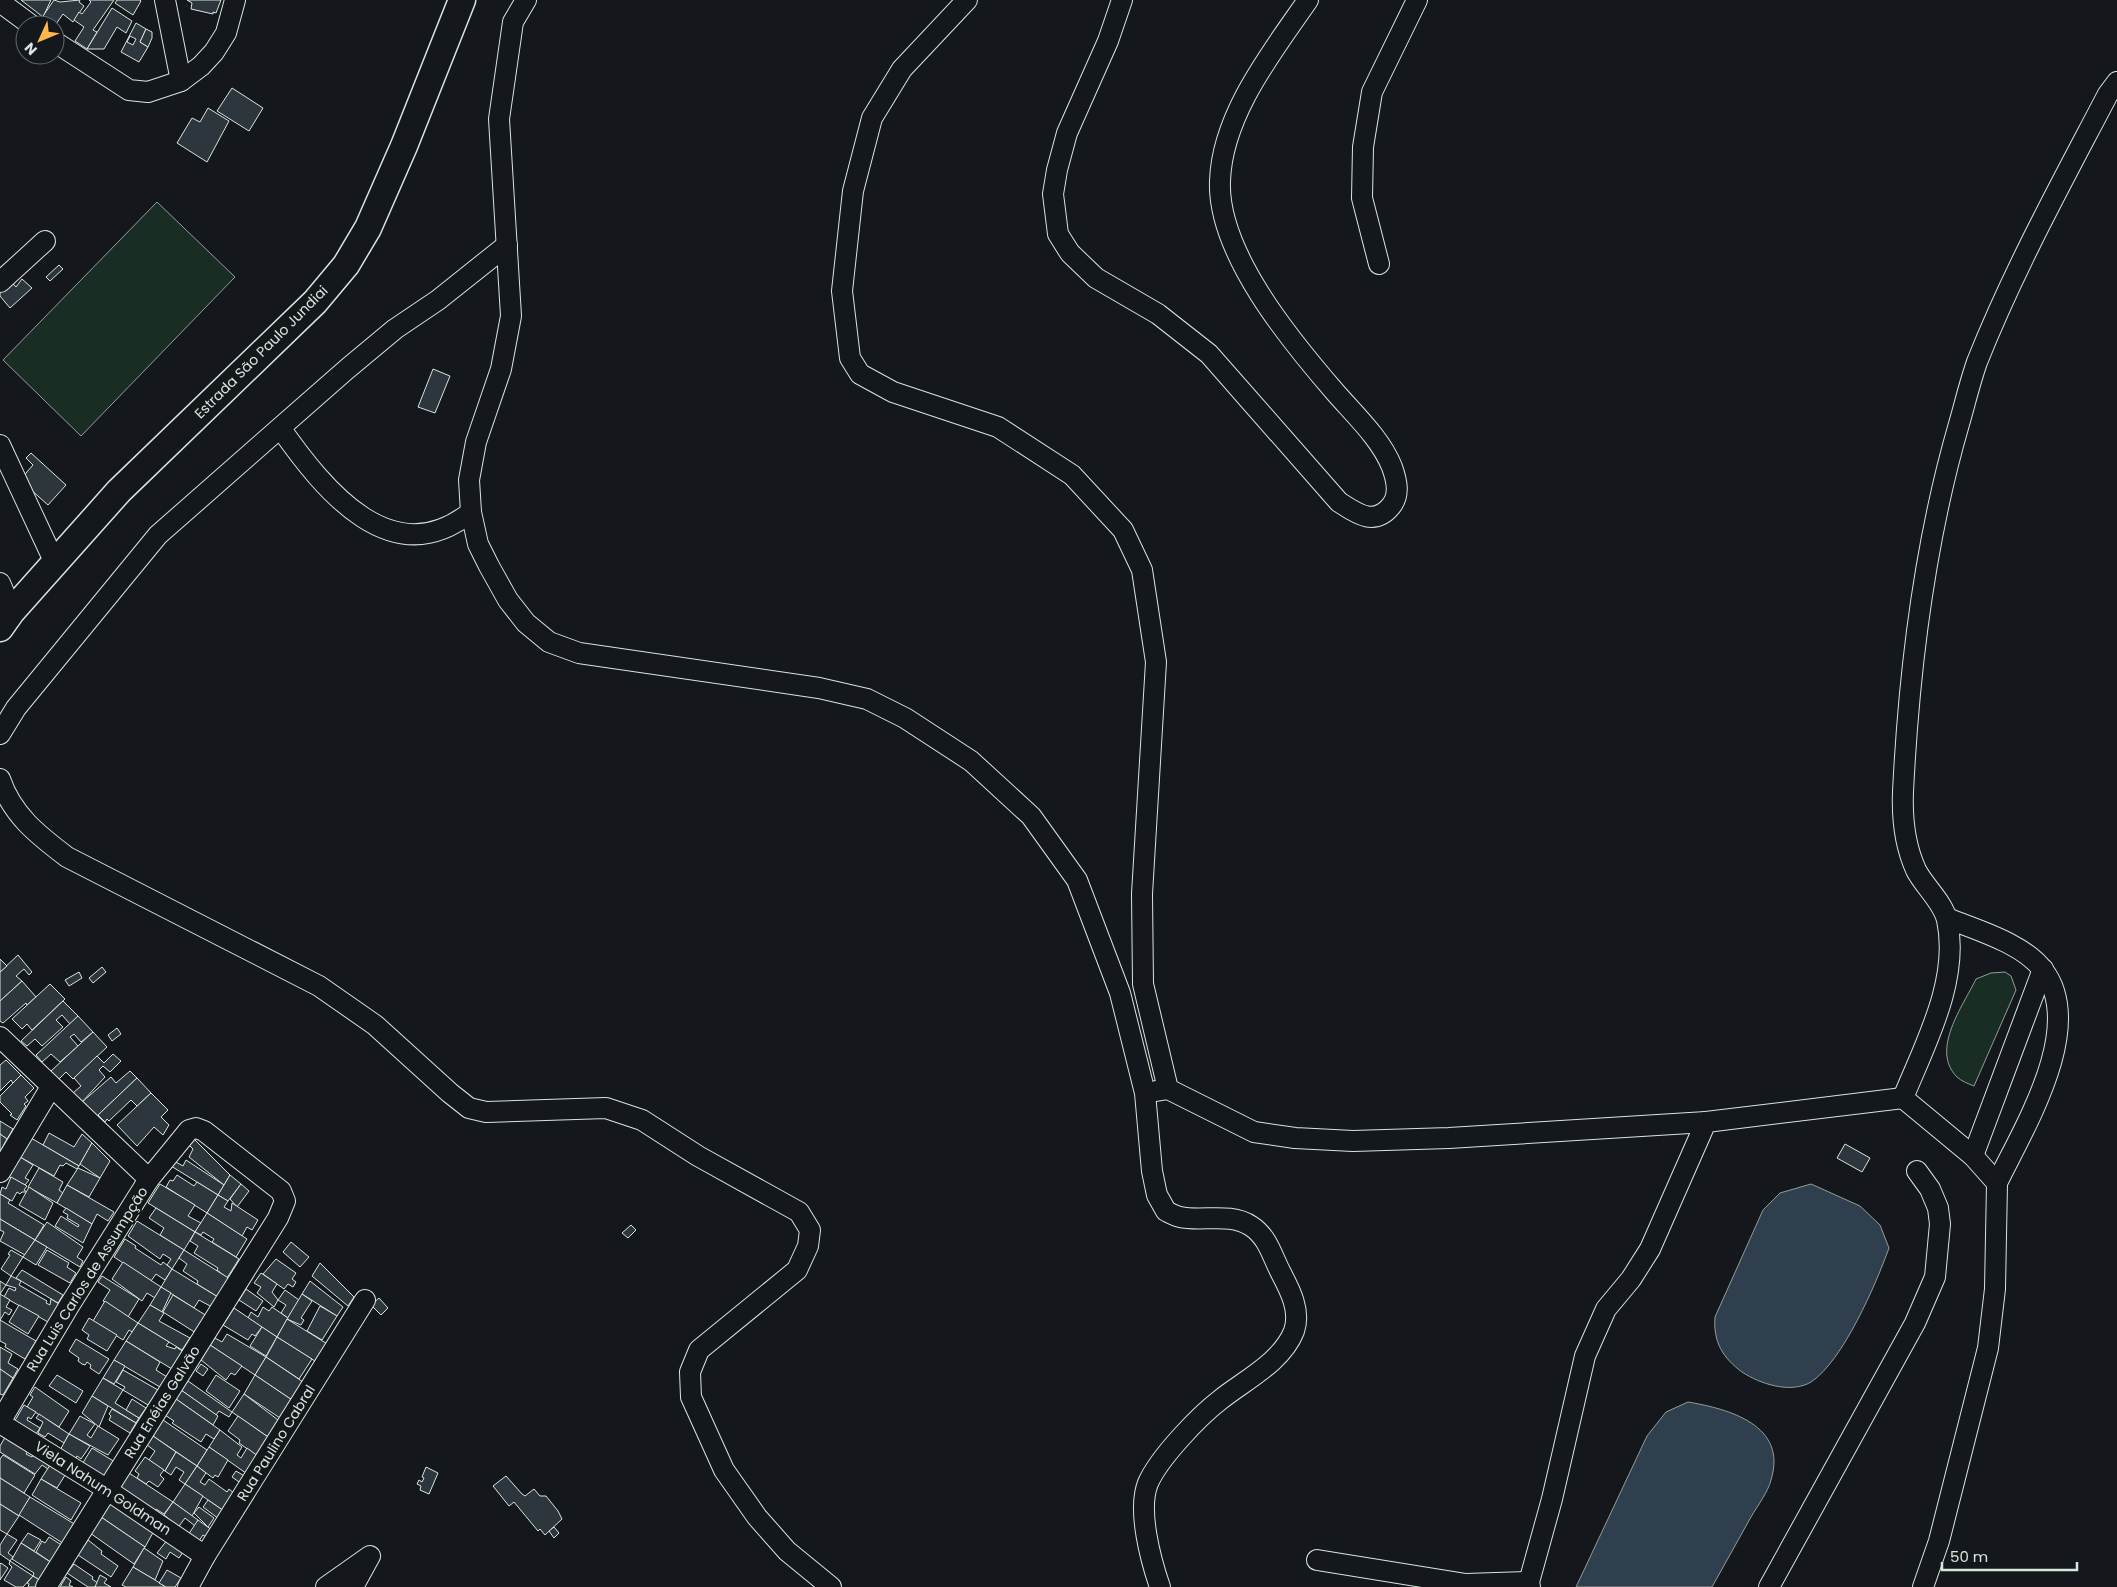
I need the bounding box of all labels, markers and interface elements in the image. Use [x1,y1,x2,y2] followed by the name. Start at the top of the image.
[15,15,65,65] north arrow
[20,38,41,60] text: N
[190,281,332,423] street label: Estrada São Paulo Jundiai
[22,1183,152,1375] street label: Rua Luis Carlos de Assumpção
[119,1342,205,1462] street label: Rua Enéias Galvão
[232,1381,320,1505] street label: Rua Paulino Cabral
[31,1436,175,1540] street label: Viela Nahum Goldman
[1942,1540,2077,1572] scale bar
[1950,1546,1988,1567] text: 50 m

